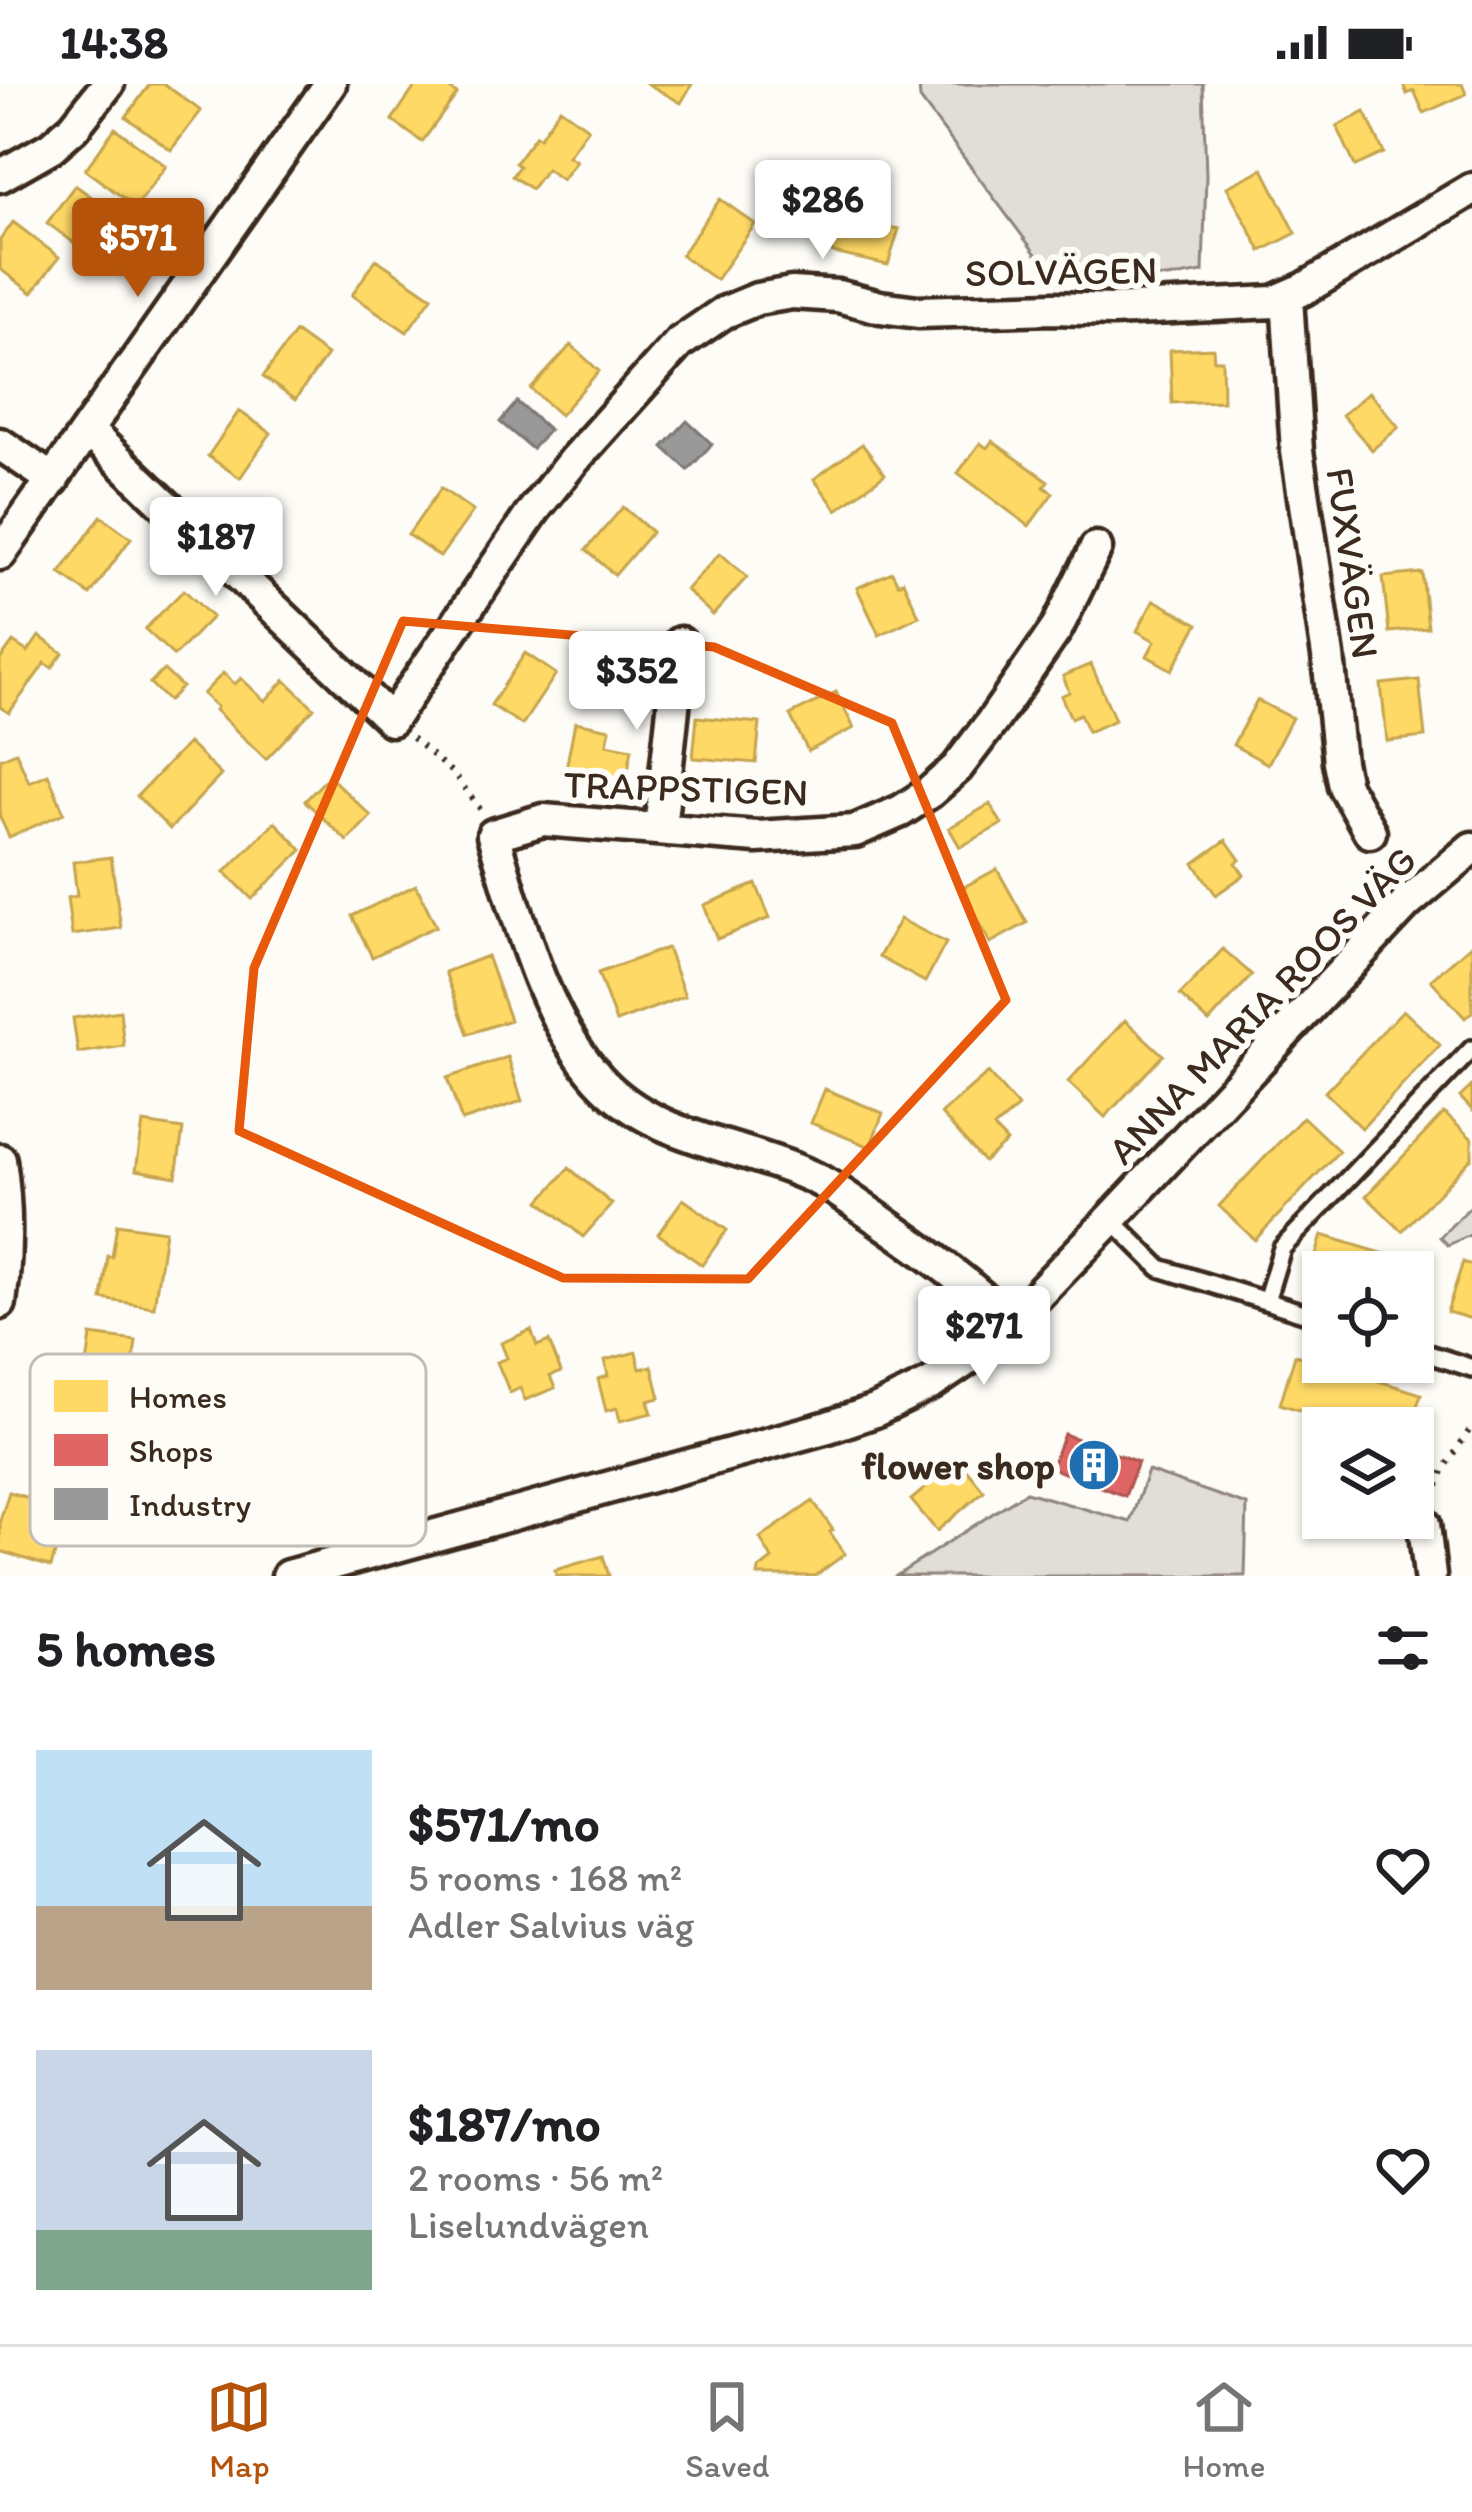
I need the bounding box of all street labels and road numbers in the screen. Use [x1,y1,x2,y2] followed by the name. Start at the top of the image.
[964,246,1158,296] street label: SOLVÄGEN
[1316,465,1390,661] street label: FUXVÄGEN
[563,760,809,816] street label: TRAPPSTIGEN
[1098,836,1426,1174] street label: ANNA MARIA ROOS VÄG

